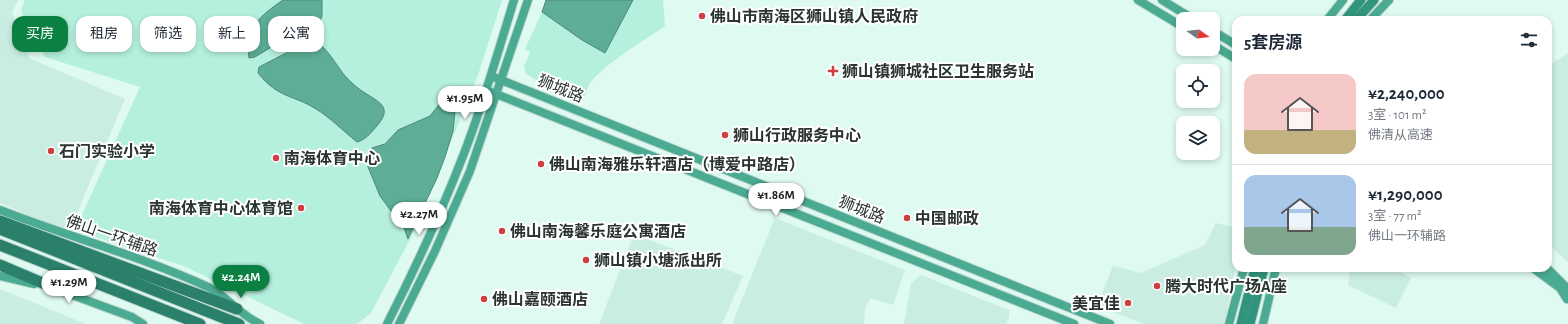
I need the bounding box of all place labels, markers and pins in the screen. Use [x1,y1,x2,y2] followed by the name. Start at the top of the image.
[710,7,918,25] place label: 佛山市南海区狮山镇人民政府
[697,11,707,21] marker: 佛山市南海区狮山镇人民政府
[842,62,1034,80] place label: 狮山镇狮城社区卫生服务站
[827,65,839,77] marker: 狮山镇狮城社区卫生服务站
[432,86,498,120] pin: ¥1.95M
[733,127,861,144] place label: 狮山行政服务中心
[720,130,730,140] marker: 狮山行政服务中心
[59,143,155,160] place label: 石门实验小学
[46,146,56,156] marker: 石门实验小学
[284,150,380,167] place label: 南海体育中心
[271,153,281,163] marker: 南海体育中心
[549,155,805,173] place label: 佛山南海雅乐轩酒店（博爱中路店）
[536,159,546,169] marker: 佛山南海雅乐轩酒店（博爱中路店）
[743,183,809,217] pin: ¥1.86M
[149,200,293,217] place label: 南海体育中心体育馆
[386,202,452,236] pin: ¥2.27M
[296,203,306,213] marker: 南海体育中心体育馆
[915,210,979,227] place label: 中国邮政
[902,213,912,223] marker: 中国邮政
[510,222,686,240] place label: 佛山南海馨乐庭公寓酒店
[497,226,507,236] marker: 佛山南海馨乐庭公寓酒店
[594,251,722,269] place label: 狮山镇小塘派出所
[581,255,591,265] marker: 狮山镇小塘派出所
[208,265,274,299] pin: ¥2.24M
[36,270,102,304] pin: ¥1.29M
[1165,277,1287,295] place label: 腾大时代广场A座
[1152,281,1162,291] marker: 腾大时代广场A座
[492,290,588,308] place label: 佛山嘉颐酒店
[479,294,489,304] marker: 佛山嘉颐酒店
[1072,295,1120,312] place label: 美宜佳
[1123,298,1133,308] marker: 美宜佳

